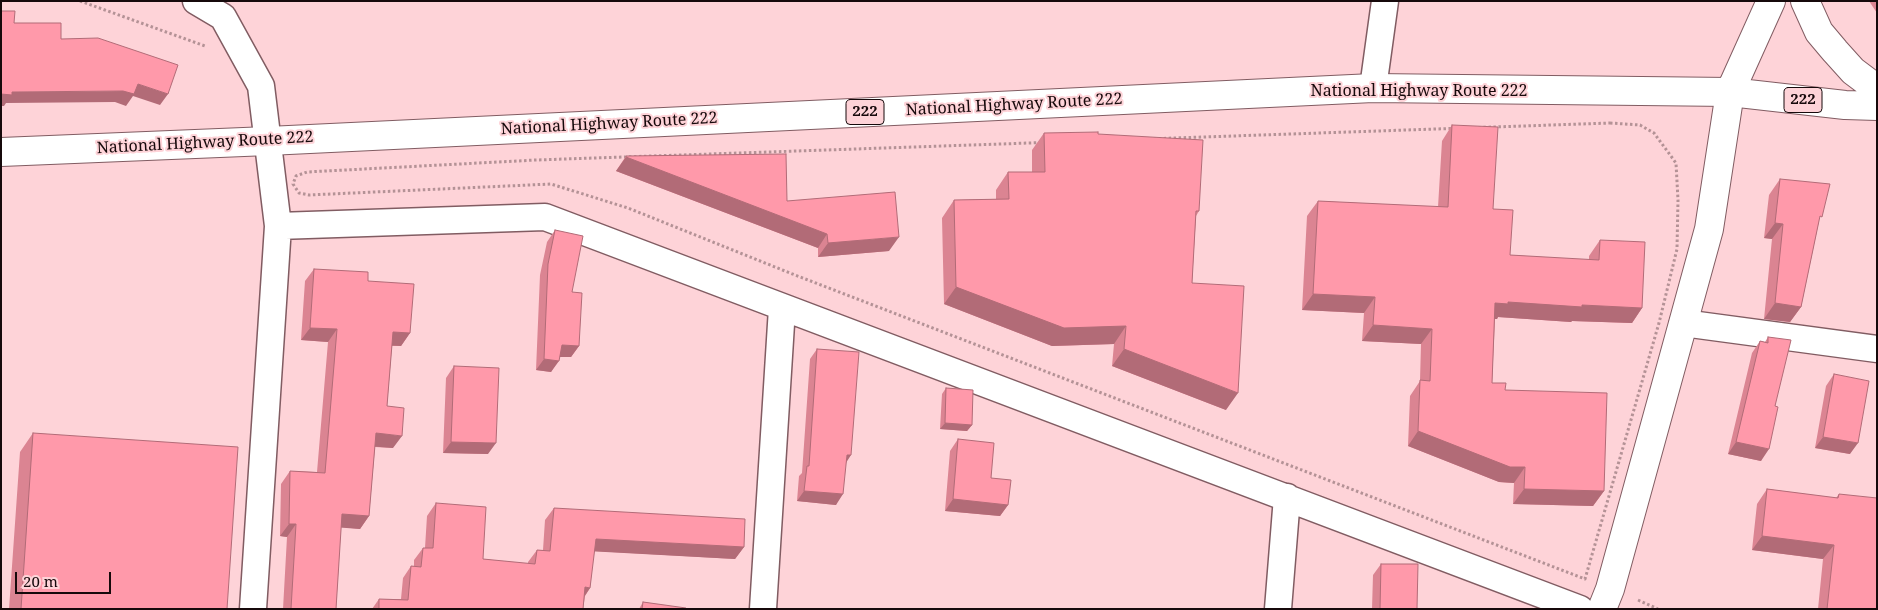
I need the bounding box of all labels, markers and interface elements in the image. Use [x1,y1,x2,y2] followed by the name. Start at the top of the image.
[1311,81,1527,101] street label: National Highway Route 222
[1784,88,1822,112] road number: 222
[905,90,1123,120] street label: National Highway Route 222
[846,100,884,124] road number: 222
[500,109,718,139] street label: National Highway Route 222
[96,128,314,158] street label: National Highway Route 222
[18,562,114,594] scale bar
[23,571,58,591] text: 20 m

